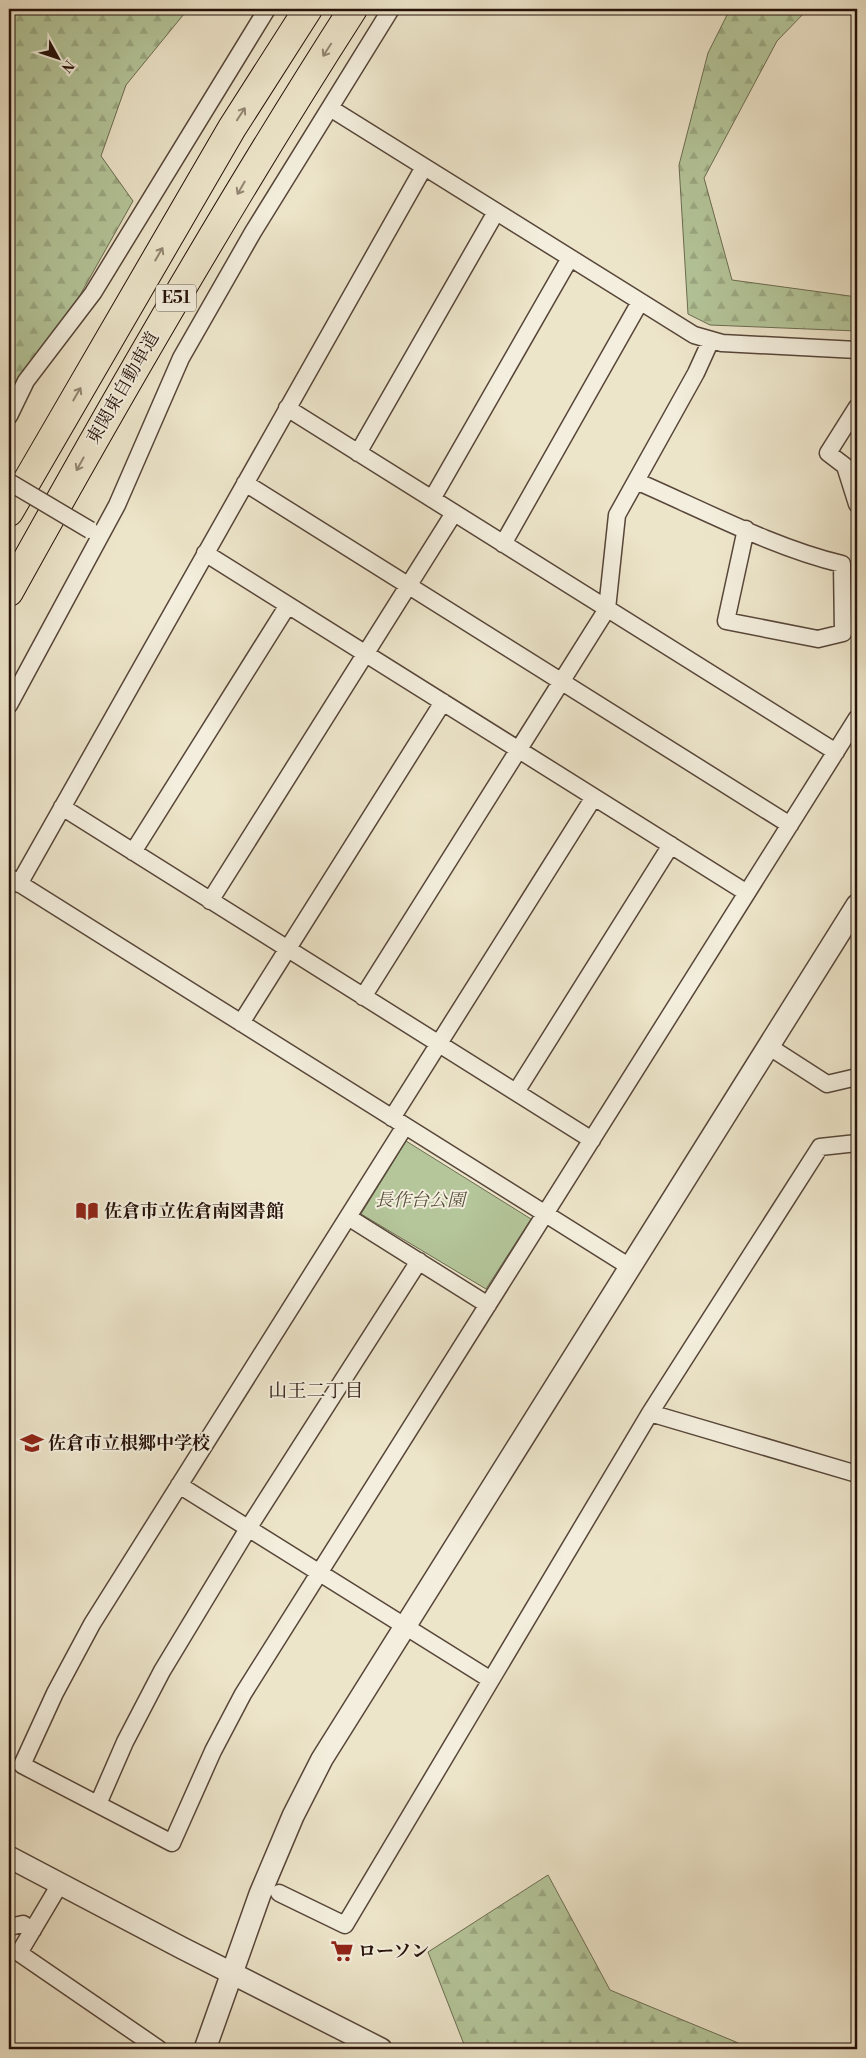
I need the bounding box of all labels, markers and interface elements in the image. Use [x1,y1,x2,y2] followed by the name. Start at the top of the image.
[32,32,82,82] north arrow
[321,42,331,56] one-way arrow
[57,56,78,76] text: N
[236,107,246,121] one-way arrow
[235,180,245,194] one-way arrow
[154,247,164,261] one-way arrow
[156,284,196,312] road number: E51
[82,328,164,448] street label: 東関東自動車道
[72,388,82,402] one-way arrow
[75,457,85,472] one-way arrow
[375,1189,468,1212] park label: 長作台公園
[74,1198,100,1224] library icon: 佐倉市立佐倉南図書館
[104,1200,284,1223] place label: 佐倉市立佐倉南図書館
[268,1379,364,1403] district label: 山王二丁目
[19,1430,45,1456] school or university icon: 佐倉市立根郷中学校
[48,1432,210,1455] place label: 佐倉市立根郷中学校
[329,1938,355,1964] supermarket icon: ローソン
[358,1940,429,1963] place label: ローソン

